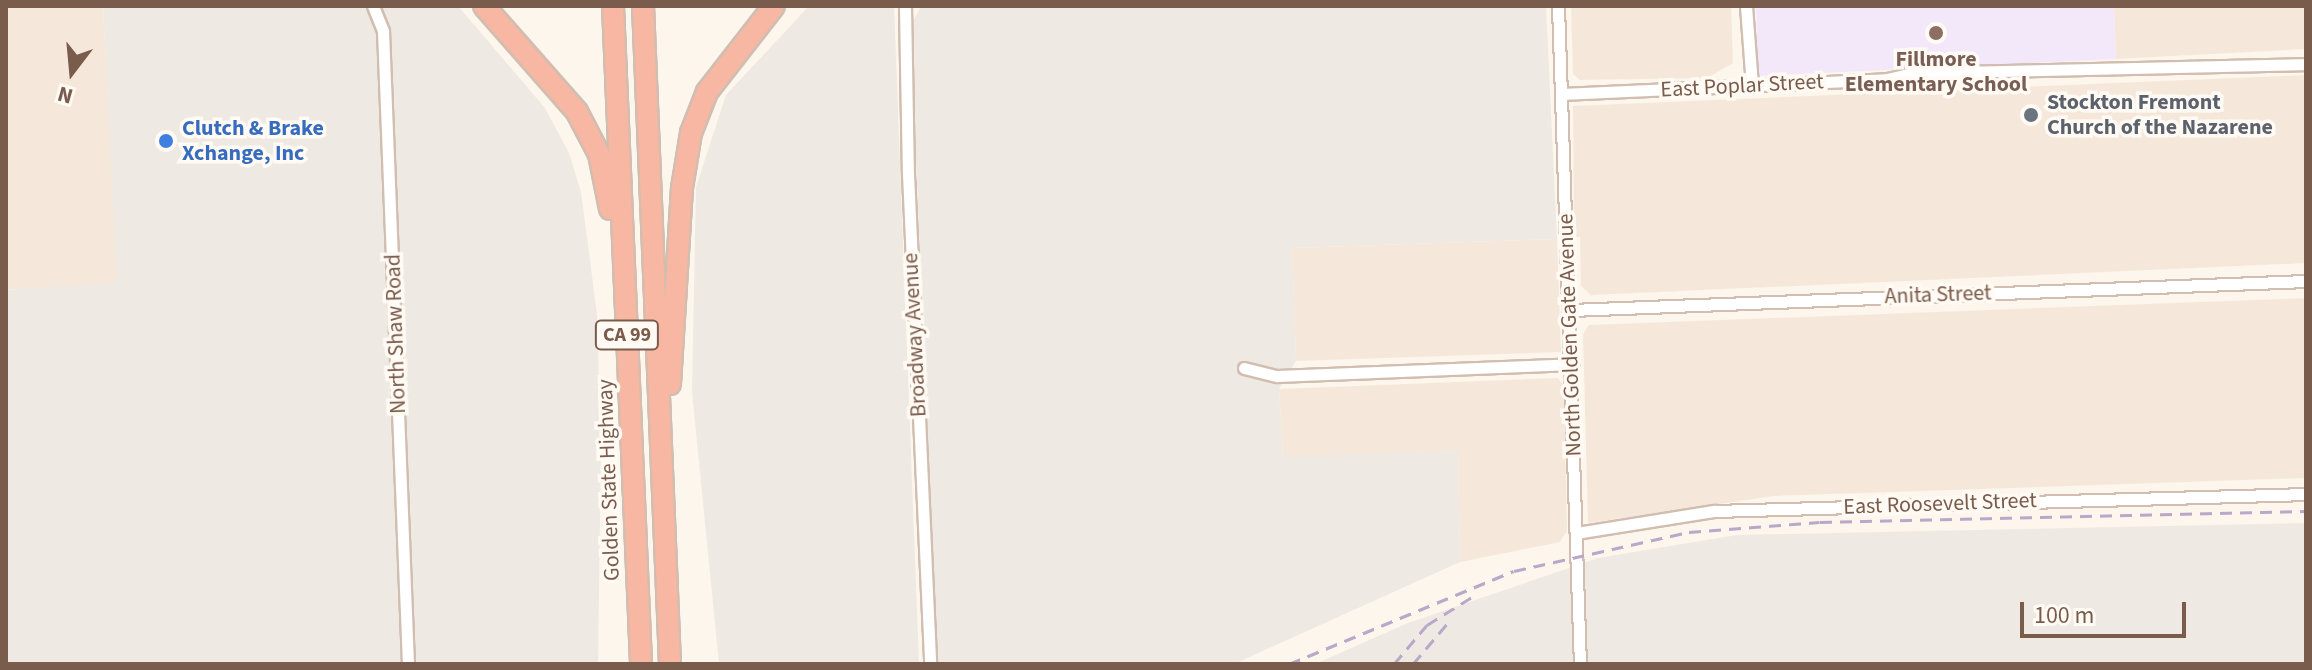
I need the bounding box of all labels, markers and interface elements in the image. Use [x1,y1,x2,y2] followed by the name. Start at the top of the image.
[1927,24,1945,42] marker: Fillmore Elementary School
[32,32,112,112] north arrow
[1845,46,2027,98] place label: Fillmore Elementary School
[1660,69,1824,103] street label: East Poplar Street
[54,78,77,112] text: N
[2047,89,2273,140] place label: Stockton Fremont Church of the Nazarene
[2022,106,2040,124] marker: Stockton Fremont Church of the Nazarene
[182,115,324,166] place label: Clutch & Brake Xchange, Inc
[157,132,175,150] marker: Clutch & Brake Xchange, Inc
[1553,213,1587,457] street label: North Golden Gate Avenue
[898,252,932,418] street label: Broadway Avenue
[380,254,412,414] street label: North Shaw Road
[1884,280,1992,310] street label: Anita Street
[593,319,661,351] road number: CA 99
[592,379,626,581] street label: Golden State Highway
[1843,487,2037,521] street label: East Roosevelt Street
[2024,586,2190,636] scale bar
[2034,598,2094,633] text: 100 m

